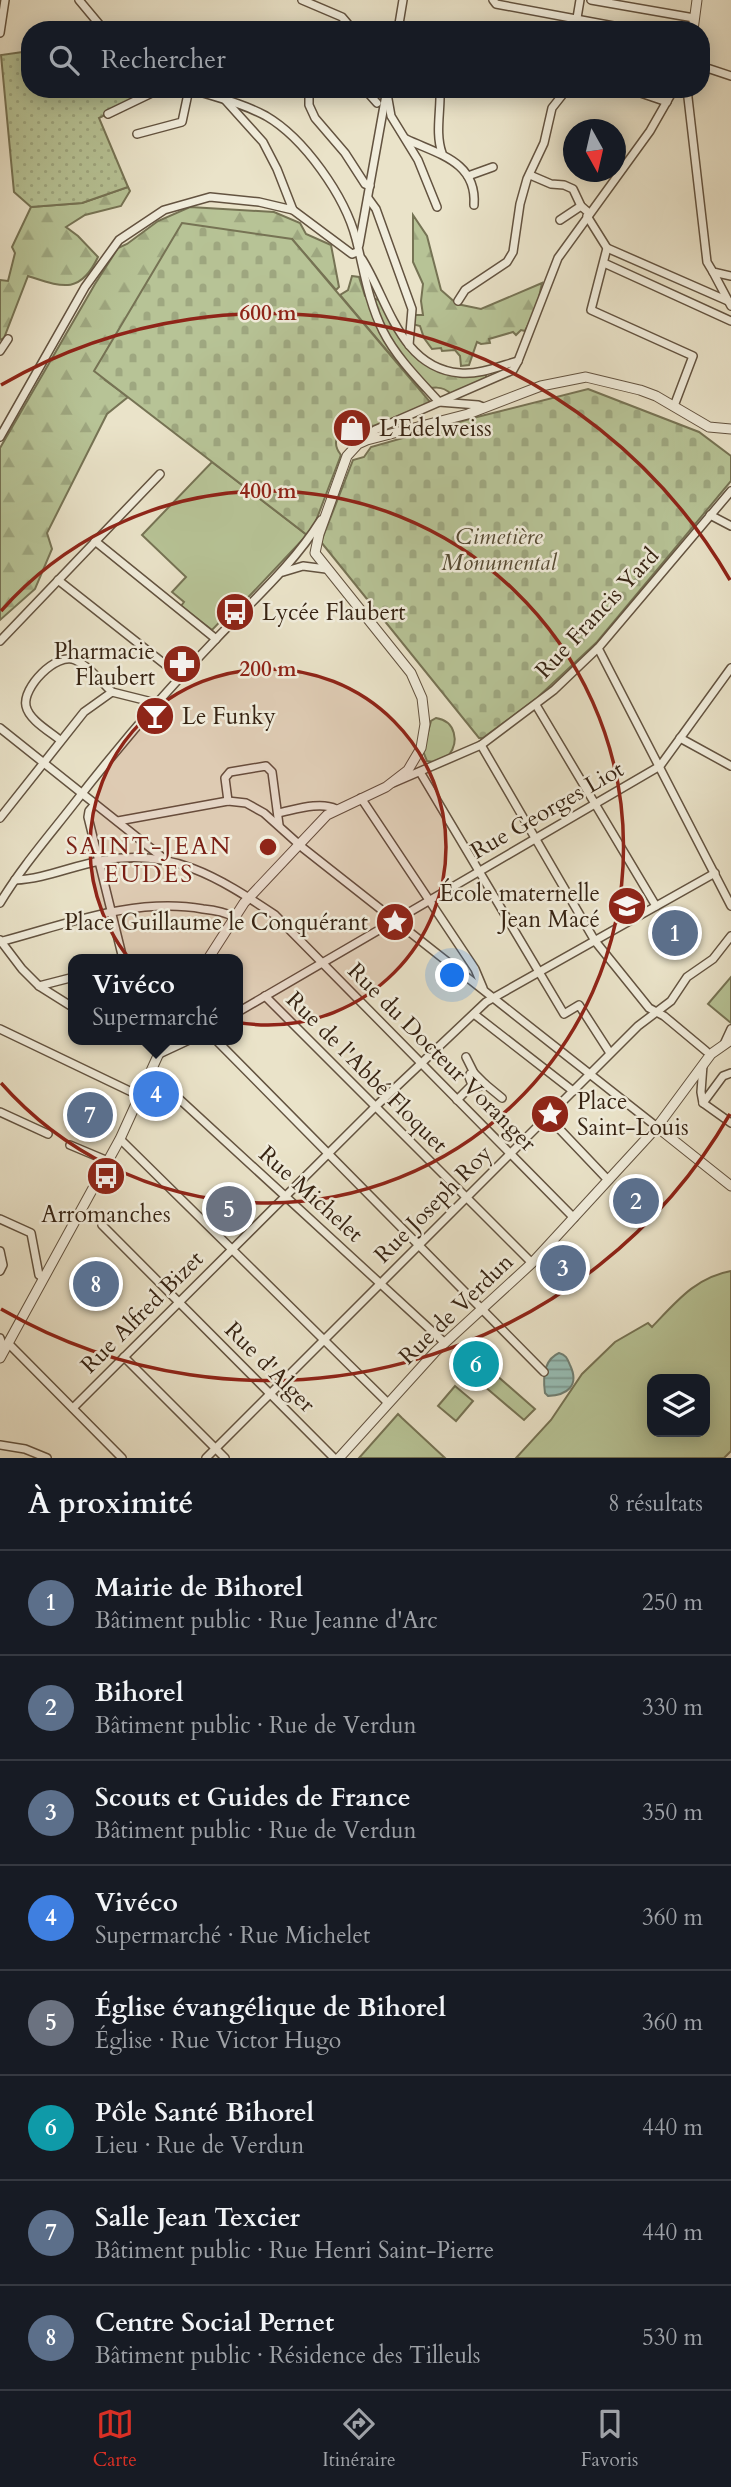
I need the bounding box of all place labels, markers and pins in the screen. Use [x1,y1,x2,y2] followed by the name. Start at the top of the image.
[331,407,373,449] shop icon: L'Edelweiss
[379,413,492,444] place label: L'Edelweiss
[214,591,256,633] bus stop icon: Lycée Flaubert
[262,597,406,628] place label: Lycée Flaubert
[54,636,155,693] place label: Pharmacie Flaubert
[161,643,203,685] pharmacy icon: Pharmacie Flaubert
[134,695,176,737] bar icon: Le Funky
[182,701,276,732] place label: Le Funky
[256,835,280,859] centre of rings
[439,878,600,935] place label: École maternelle Jean Macé
[606,885,648,927] school or university icon: École maternelle Jean Macé
[374,901,416,943] place icon: Place Guillaume le Conquérant
[64,907,368,938] place label: Place Guillaume le Conquérant
[652,907,698,959] pin: 1
[133,1068,179,1120] pin: 4
[577,1086,689,1143] place label: Place Saint-Louis
[67,1089,113,1141] pin: 7
[529,1093,571,1135] place icon: Place Saint-Louis
[85,1155,127,1197] bus stop icon: Arromanches
[613,1175,659,1227] pin: 2
[206,1183,252,1235] pin: 5
[41,1199,171,1230] place label: Arromanches
[540,1242,586,1294] pin: 3
[73,1258,119,1310] pin: 8
[453,1338,499,1390] pin: 6

